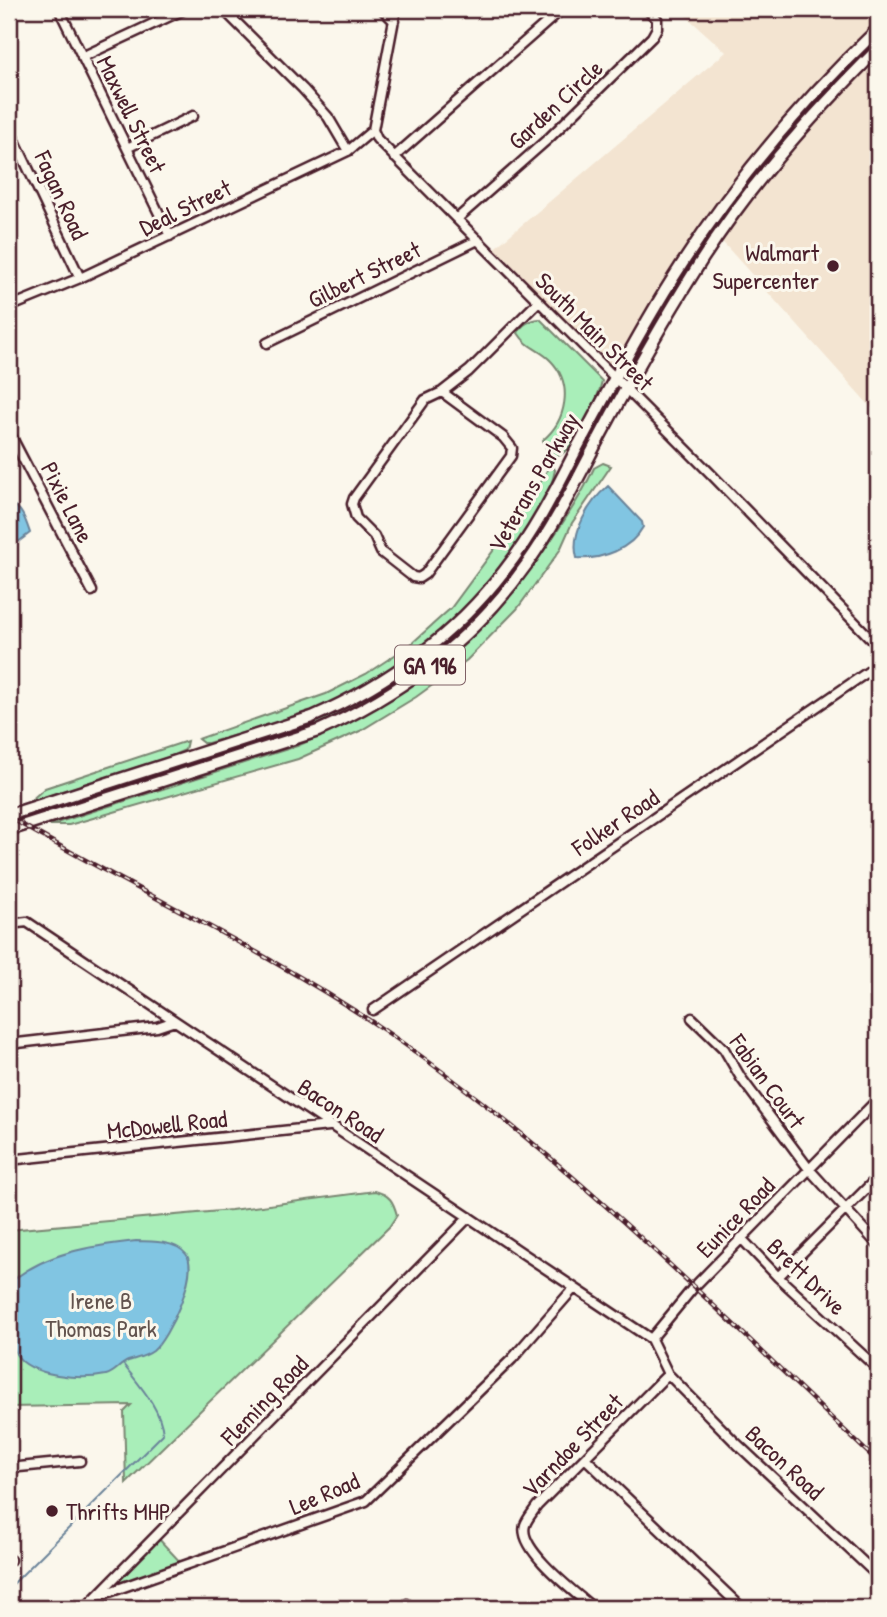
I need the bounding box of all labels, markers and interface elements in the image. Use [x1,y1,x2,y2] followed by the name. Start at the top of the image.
[90,50,175,179] street label: Maxwell Street
[501,52,610,156] street label: Garden Circle
[27,145,96,244] street label: Fagan Road
[134,171,237,243] street label: Deal Street
[302,233,426,315] street label: Gilbert Street
[713,236,820,296] place label: Walmart Supercenter
[825,258,841,274] marker: Walmart Supercenter
[529,265,662,398] street label: South Main Street
[480,406,586,558] street label: Veterans Parkway
[34,456,102,548] street label: Pixie Lane
[395,646,465,684] road number: GA 196
[564,781,665,863] street label: Folker Road
[722,1027,814,1135] street label: Fabian Court
[292,1070,390,1150] street label: Bacon Road
[105,1102,229,1146] street label: McDowell Road
[689,1170,781,1264] street label: Eunice Road
[761,1230,854,1322] street label: Brett Drive
[45,1284,157,1344] park label: Irene B Thomas Park
[213,1348,315,1452] street label: Fleming Road
[514,1386,630,1504] street label: Varndoe Street
[739,1417,831,1507] street label: Bacon Road
[284,1464,364,1522] street label: Lee Road
[66,1495,171,1527] place label: Thrifts MHP
[44,1503,60,1519] marker: Thrifts MHP

